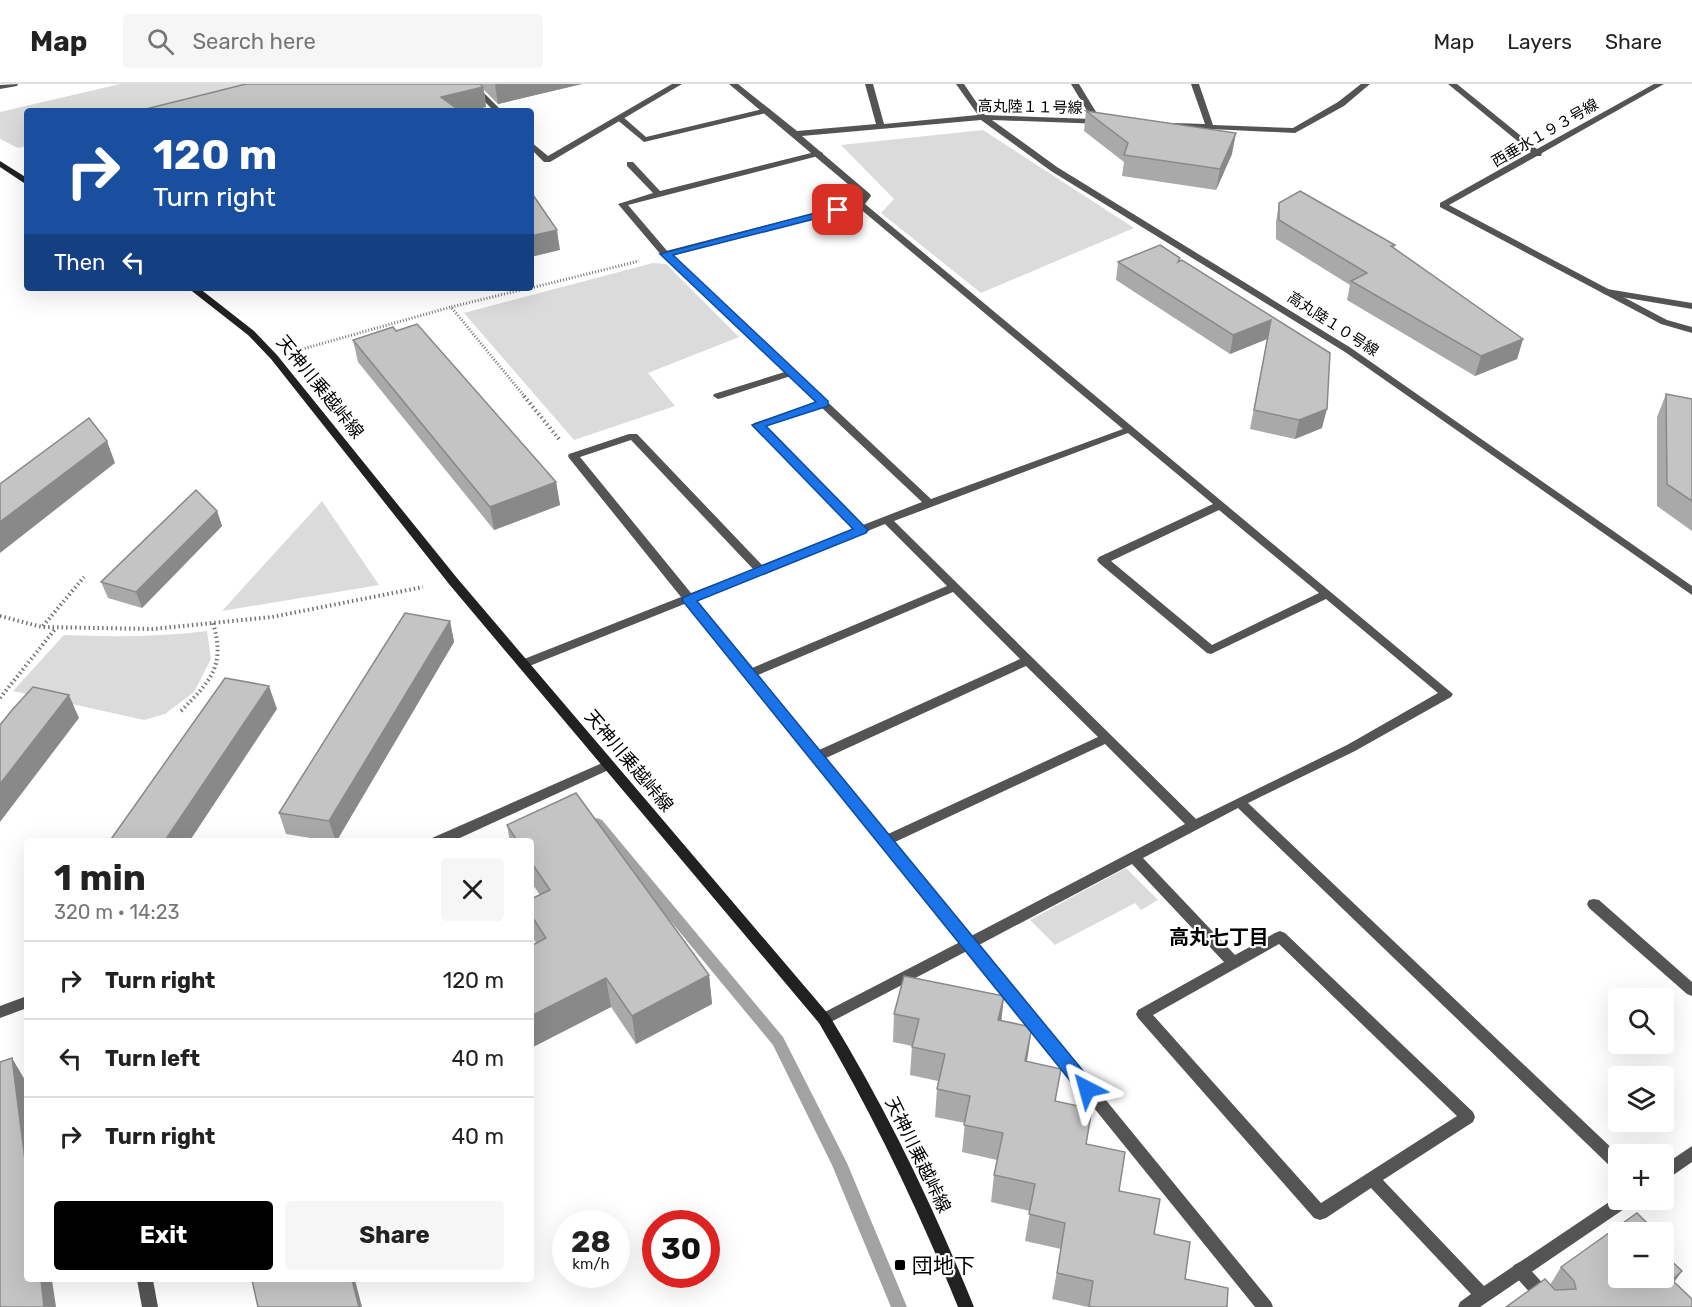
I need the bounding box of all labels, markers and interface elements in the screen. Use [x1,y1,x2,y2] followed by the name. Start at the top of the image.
[123,14,543,68] search box
[30,25,87,58] text: Map
[144,25,177,58] icon: search
[192,28,316,55] text: Search here
[1433,29,1474,54] text: Map
[1507,29,1572,54] text: Layers
[1605,29,1662,54] text: Share
[1489,95,1601,171] street label: 西垂水１９３号線
[977,97,1083,117] street label: 高丸陸１１号線
[153,130,277,180] text: 120 m
[54,132,132,210] icon: right
[153,181,276,213] text: Turn right
[812,184,863,235] pin
[821,193,854,226] icon: arrive
[117,246,150,279] icon: left
[54,249,105,276] text: Then
[1284,288,1382,360] street label: 高丸陸１０号線
[272,331,368,443] street label: 天神川乗越峠線
[580,706,678,816] street label: 天神川乗越峠線
[54,856,146,899] text: 1 min
[441,858,504,921] button: close
[54,900,179,924] text: 320 m · 14:23
[1169,925,1269,949] district label: 高丸七丁目
[54,964,87,997] icon: right
[105,967,215,994] text: Turn right
[443,967,504,994] text: 120 m
[1608,988,1674,1288] map controls
[1608,988,1674,1054] button: search
[54,1042,87,1075] icon: left
[105,1045,200,1072] text: Turn left
[451,1045,504,1072] text: 40 m
[1055,1057,1119,1121] position arrow
[1608,1066,1674,1132] button: layers
[880,1094,956,1216] street label: 天神川乗越峠線
[54,1120,87,1153] icon: right
[105,1123,215,1150] text: Turn right
[451,1123,504,1150] text: 40 m
[1608,1144,1674,1210] button: +
[54,1201,273,1270] button: Exit
[285,1201,504,1270] button: Share
[642,1210,720,1288] speed limit sign: 30
[1608,1222,1674,1288] button: −
[571,1224,611,1260] text: 28
[912,1253,975,1278] place label: 団地下
[572,1255,610,1273] text: km/h
[893,1258,907,1272] marker: 団地下

